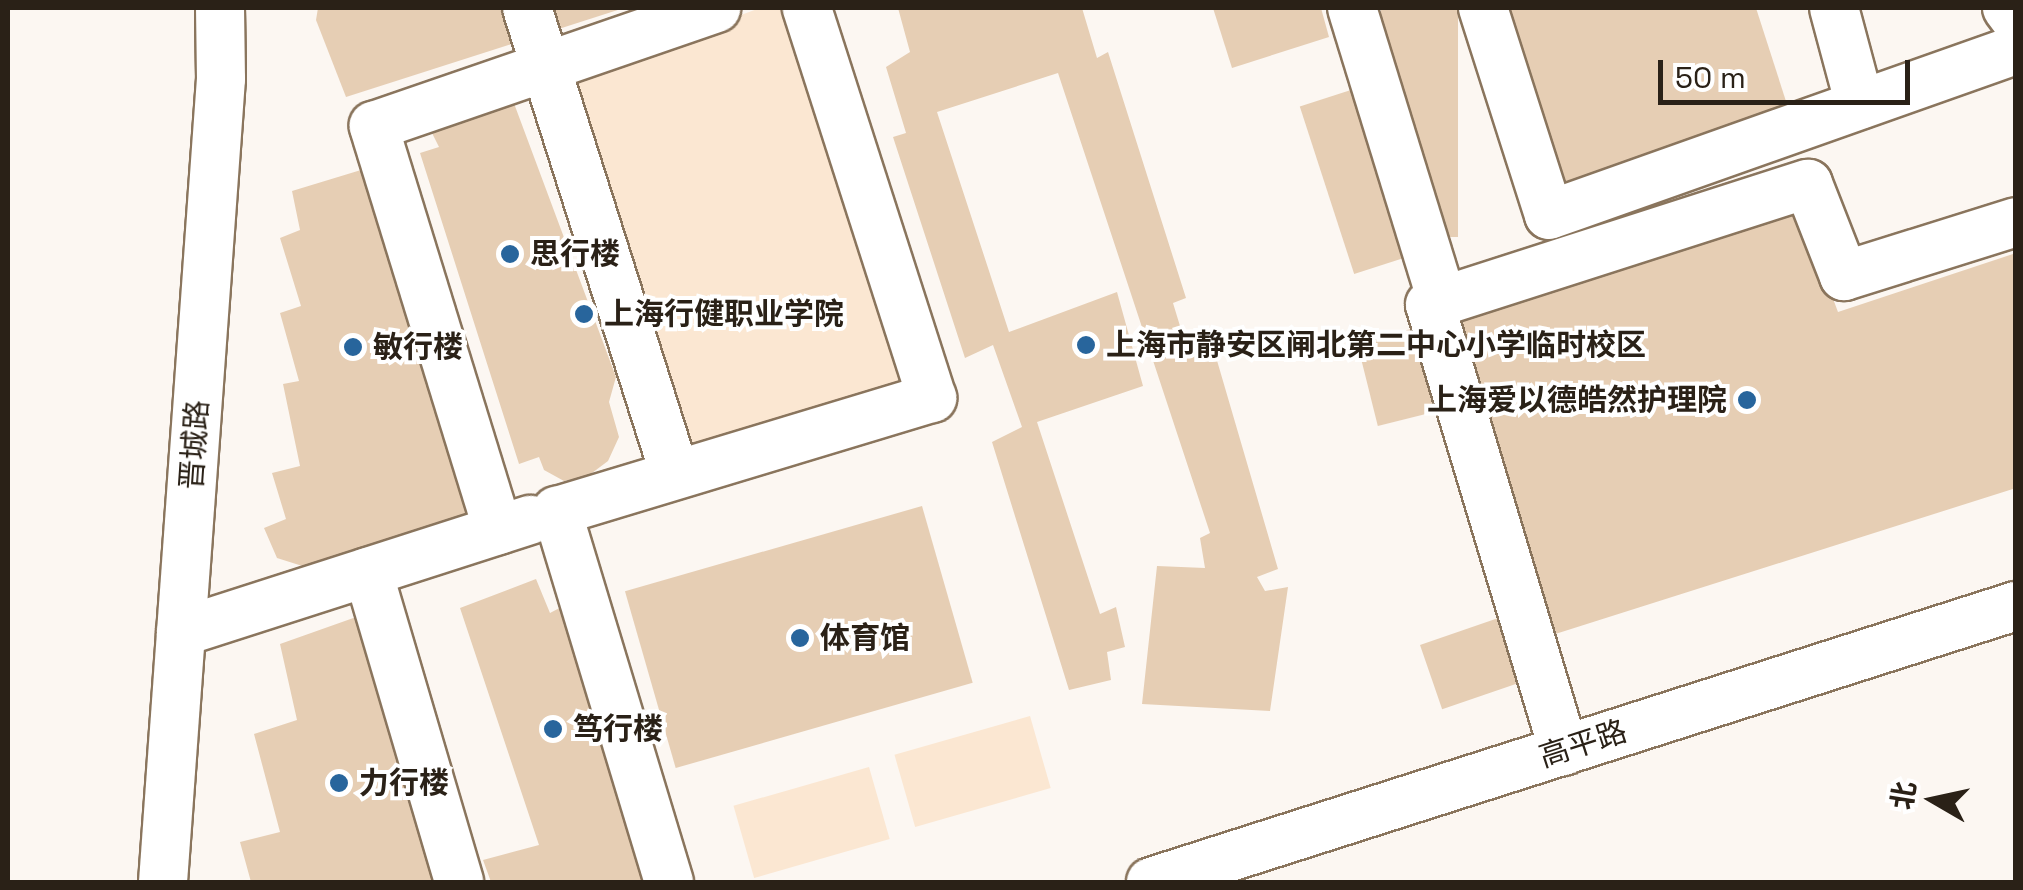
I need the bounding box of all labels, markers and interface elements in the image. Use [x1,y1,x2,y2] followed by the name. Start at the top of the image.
[1663,40,1916,102] scale bar
[1675,58,1746,97] text: 50 m
[530,236,620,272] place label: 思行楼
[499,243,521,265] marker: 思行楼
[604,296,844,332] place label: 上海行健职业学院
[573,303,595,325] marker: 上海行健职业学院
[1106,327,1646,363] place label: 上海市静安区闸北第二中心小学临时校区
[373,329,463,365] place label: 敏行楼
[1075,334,1097,356] marker: 上海市静安区闸北第二中心小学临时校区
[342,336,364,358] marker: 敏行楼
[1427,382,1727,418] place label: 上海爱以德皓然护理院
[1736,389,1758,411] marker: 上海爱以德皓然护理院
[174,399,216,491] street label: 晋城路
[820,620,910,656] place label: 体育馆
[789,627,811,649] marker: 体育馆
[573,711,663,747] place label: 笃行楼
[1535,713,1631,775] street label: 高平路
[542,718,564,740] marker: 笃行楼
[1883,750,1983,850] north arrow
[359,765,449,801] place label: 力行楼
[328,772,350,794] marker: 力行楼
[1883,779,1923,812] text: 北

